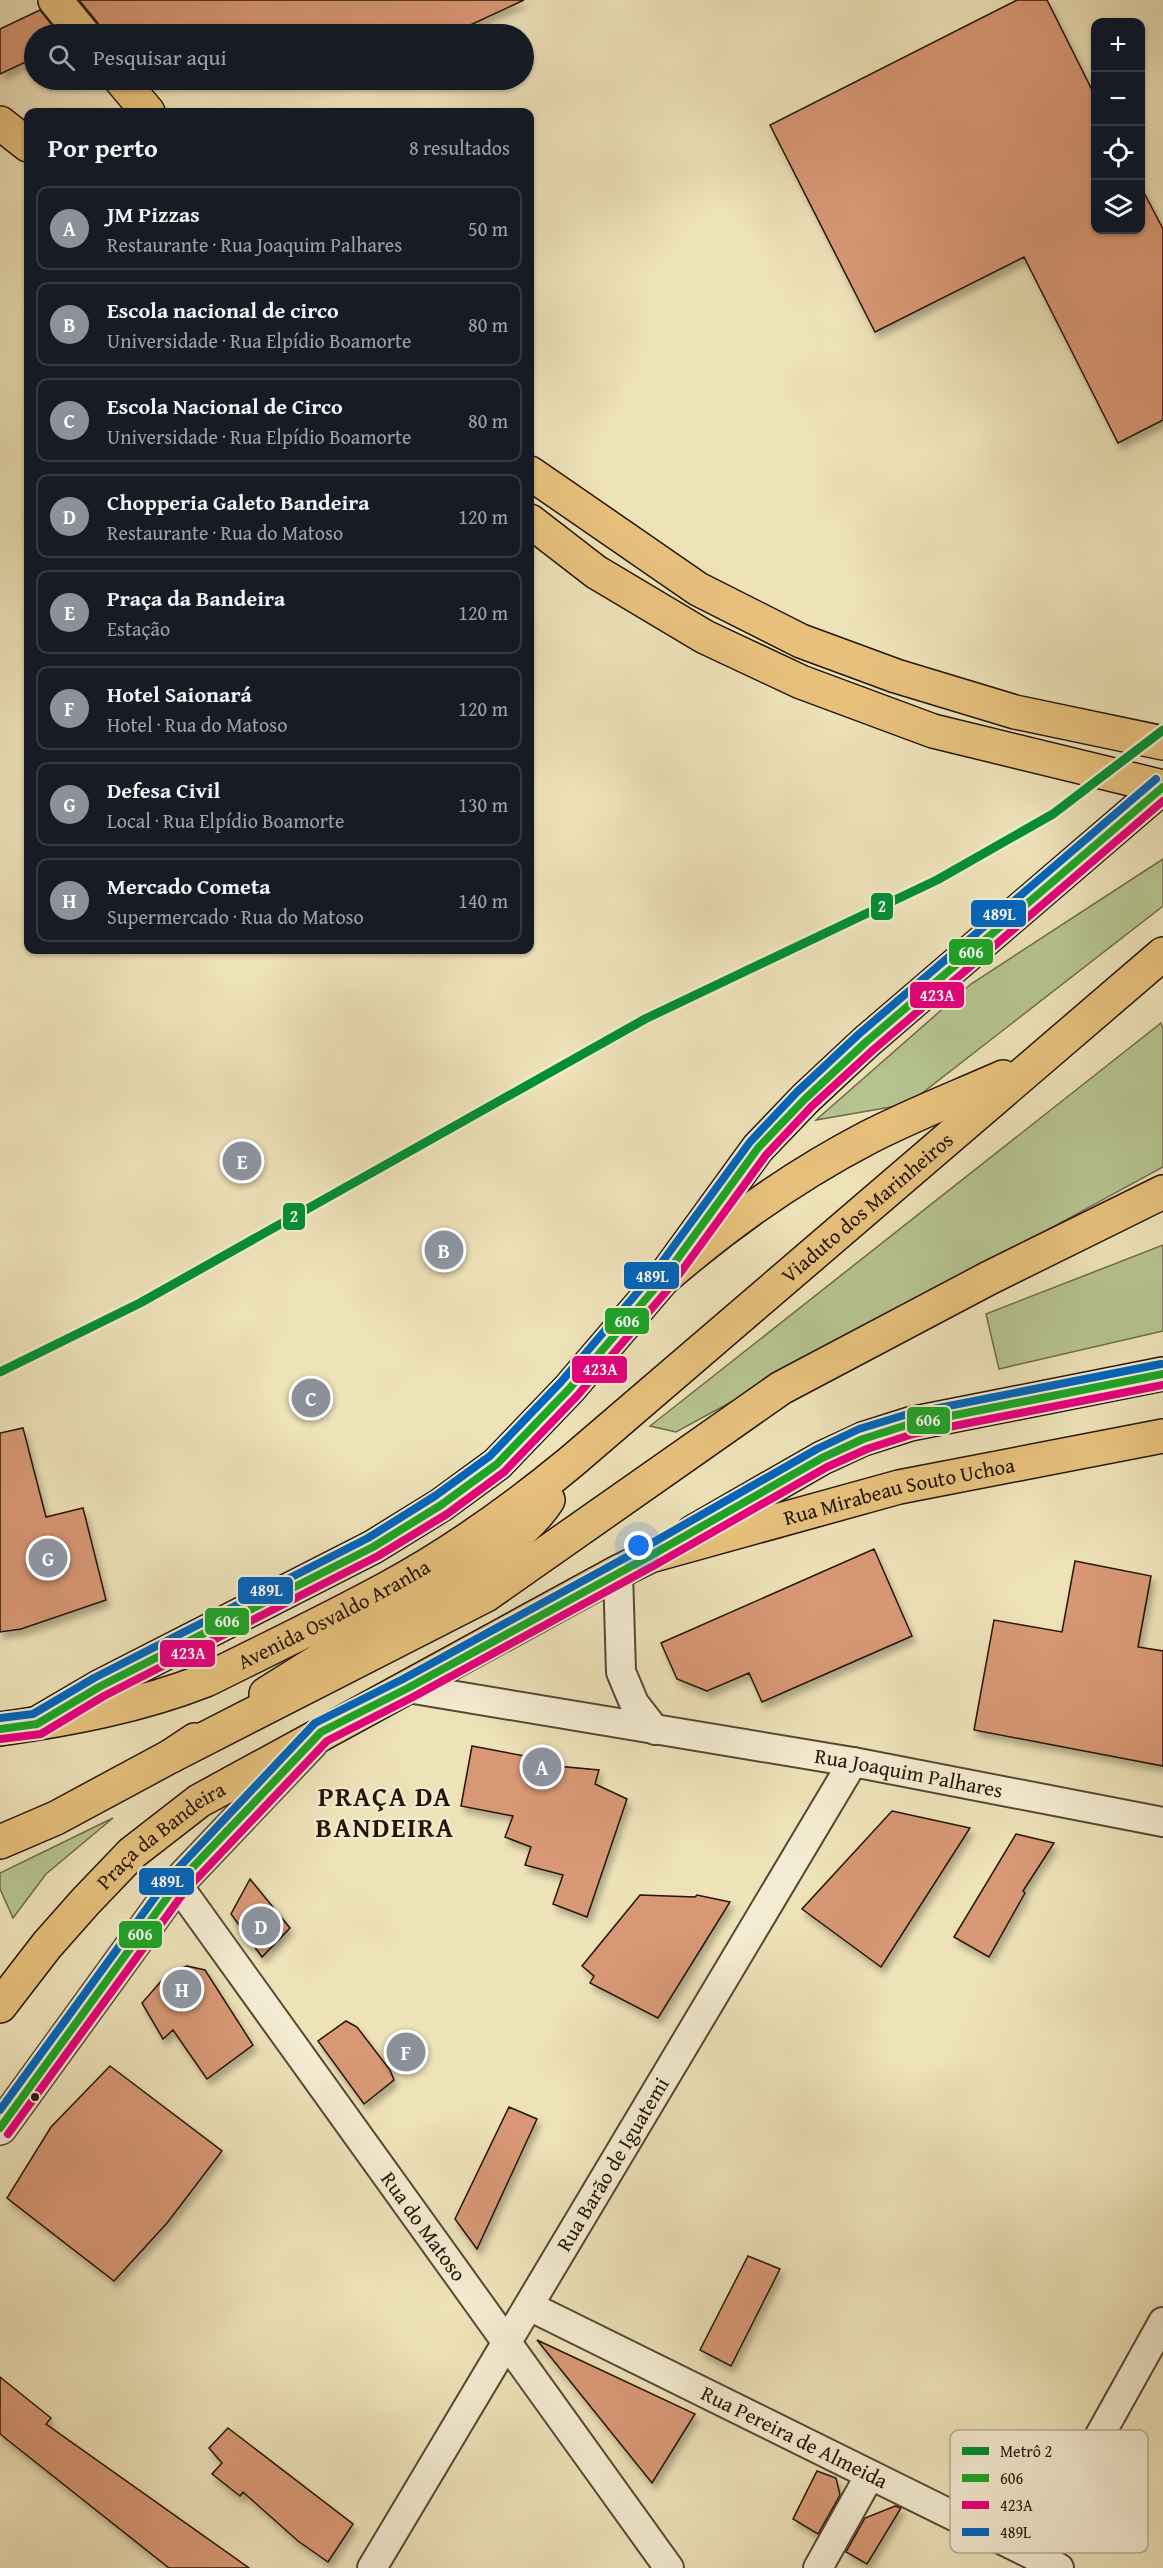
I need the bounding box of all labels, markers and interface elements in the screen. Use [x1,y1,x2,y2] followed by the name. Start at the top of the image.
[1091,18,1145,234] map controls
[1091,18,1145,72] button: +
[24,24,534,90] search box
[45,41,78,74] icon: search
[93,41,227,73] text: Pesquisar aqui
[1091,72,1145,126] button: −
[1091,126,1145,180] button: locate
[48,128,158,167] text: Por perto
[409,133,510,162] text: 8 resultados
[1091,180,1145,234] button: layers
[107,198,200,230] text: JM Pizzas
[63,214,76,243] text: A
[468,214,508,243] text: 50 m
[107,230,402,259] text: Restaurante · Rua Joaquim Palhares
[107,294,339,326] text: Escola nacional de circo
[63,310,76,339] text: B
[468,310,508,339] text: 80 m
[107,326,411,355] text: Universidade · Rua Elpídio Boamorte
[107,390,343,422] text: Escola Nacional de Circo
[64,406,75,435] text: C
[468,406,508,435] text: 80 m
[107,422,411,451] text: Universidade · Rua Elpídio Boamorte
[107,486,370,518] text: Chopperia Galeto Bandeira
[63,502,76,531] text: D
[458,502,508,531] text: 120 m
[107,518,343,547] text: Restaurante · Rua do Matoso
[107,582,285,614] text: Praça da Bandeira
[64,598,75,627] text: E
[458,598,508,627] text: 120 m
[107,614,170,643] text: Estação
[107,678,252,710] text: Hotel Saionará
[64,694,75,723] text: F
[458,694,508,723] text: 120 m
[107,710,287,739] text: Hotel · Rua do Matoso
[107,774,220,806] text: Defesa Civil
[63,790,76,819] text: G
[458,790,508,819] text: 130 m
[107,806,344,835] text: Local · Rua Elpídio Boamorte
[107,870,271,902] text: Mercado Cometa
[63,886,76,915] text: H
[458,886,508,915] text: 140 m
[870,892,894,921] line badge: 2
[878,894,886,918] text: 2
[970,899,1027,928] line badge: 489L
[107,902,364,931] text: Supermercado · Rua do Matoso
[982,902,1016,926] text: 489L
[948,938,994,966] line badge: 606
[959,940,983,964] text: 606
[909,981,965,1009] line badge: 423A
[919,983,955,1007] text: 423A
[774,1125,960,1290] street label: Viaduto dos Marinheiros
[222,1138,262,1184] pin: E
[282,1202,306,1231] line badge: 2
[290,1204,298,1228] text: 2
[424,1228,464,1272] pin: B
[623,1261,680,1290] line badge: 489L
[635,1264,669,1288] text: 489L
[604,1307,650,1335] line badge: 606
[615,1309,639,1333] text: 606
[571,1355,628,1384] line badge: 423A
[582,1357,618,1381] text: 423A
[292,1376,330,1420] pin: C
[906,1406,951,1435] line badge: 606
[916,1408,940,1432] text: 606
[780,1449,1017,1533] street label: Rua Mirabeau Souto Uchoa
[624,1531,653,1560] your location
[28,1536,68,1580] pin: G
[232,1551,436,1677] street label: Avenida Osvaldo Aranha
[237,1576,294,1605] line badge: 489L
[249,1578,283,1602] text: 489L
[204,1607,250,1636] line badge: 606
[215,1609,239,1633] text: 606
[159,1639,216,1668] line badge: 423A
[170,1641,206,1665] text: 423A
[813,1740,1006,1806] street label: Rua Joaquim Palhares
[522,1744,562,1790] pin: A
[89,1773,231,1896] street label: Praça da Bandeira
[315,1776,455,1847] district label: PRAÇA DA BANDEIRA
[138,1867,195,1896] line badge: 489L
[150,1869,184,1893] text: 489L
[242,1904,280,1948] pin: D
[118,1920,163,1949] line badge: 606
[128,1922,152,1946] text: 606
[162,1966,201,2012] pin: H
[386,2030,426,2074] pin: F
[548,2071,677,2257] street label: Rua Barão de Iguatemi
[29,2091,41,2103] unlabelled marker
[374,2165,474,2288] street label: Rua do Matoso
[696,2377,893,2496] street label: Rua Pereira de Almeida
[950,2430,1148,2553] legend
[1000,2439,1052,2463] text: Metrô 2
[1000,2466,1023,2490] text: 606
[1000,2493,1033,2517] text: 423A
[1000,2520,1031,2544] text: 489L

